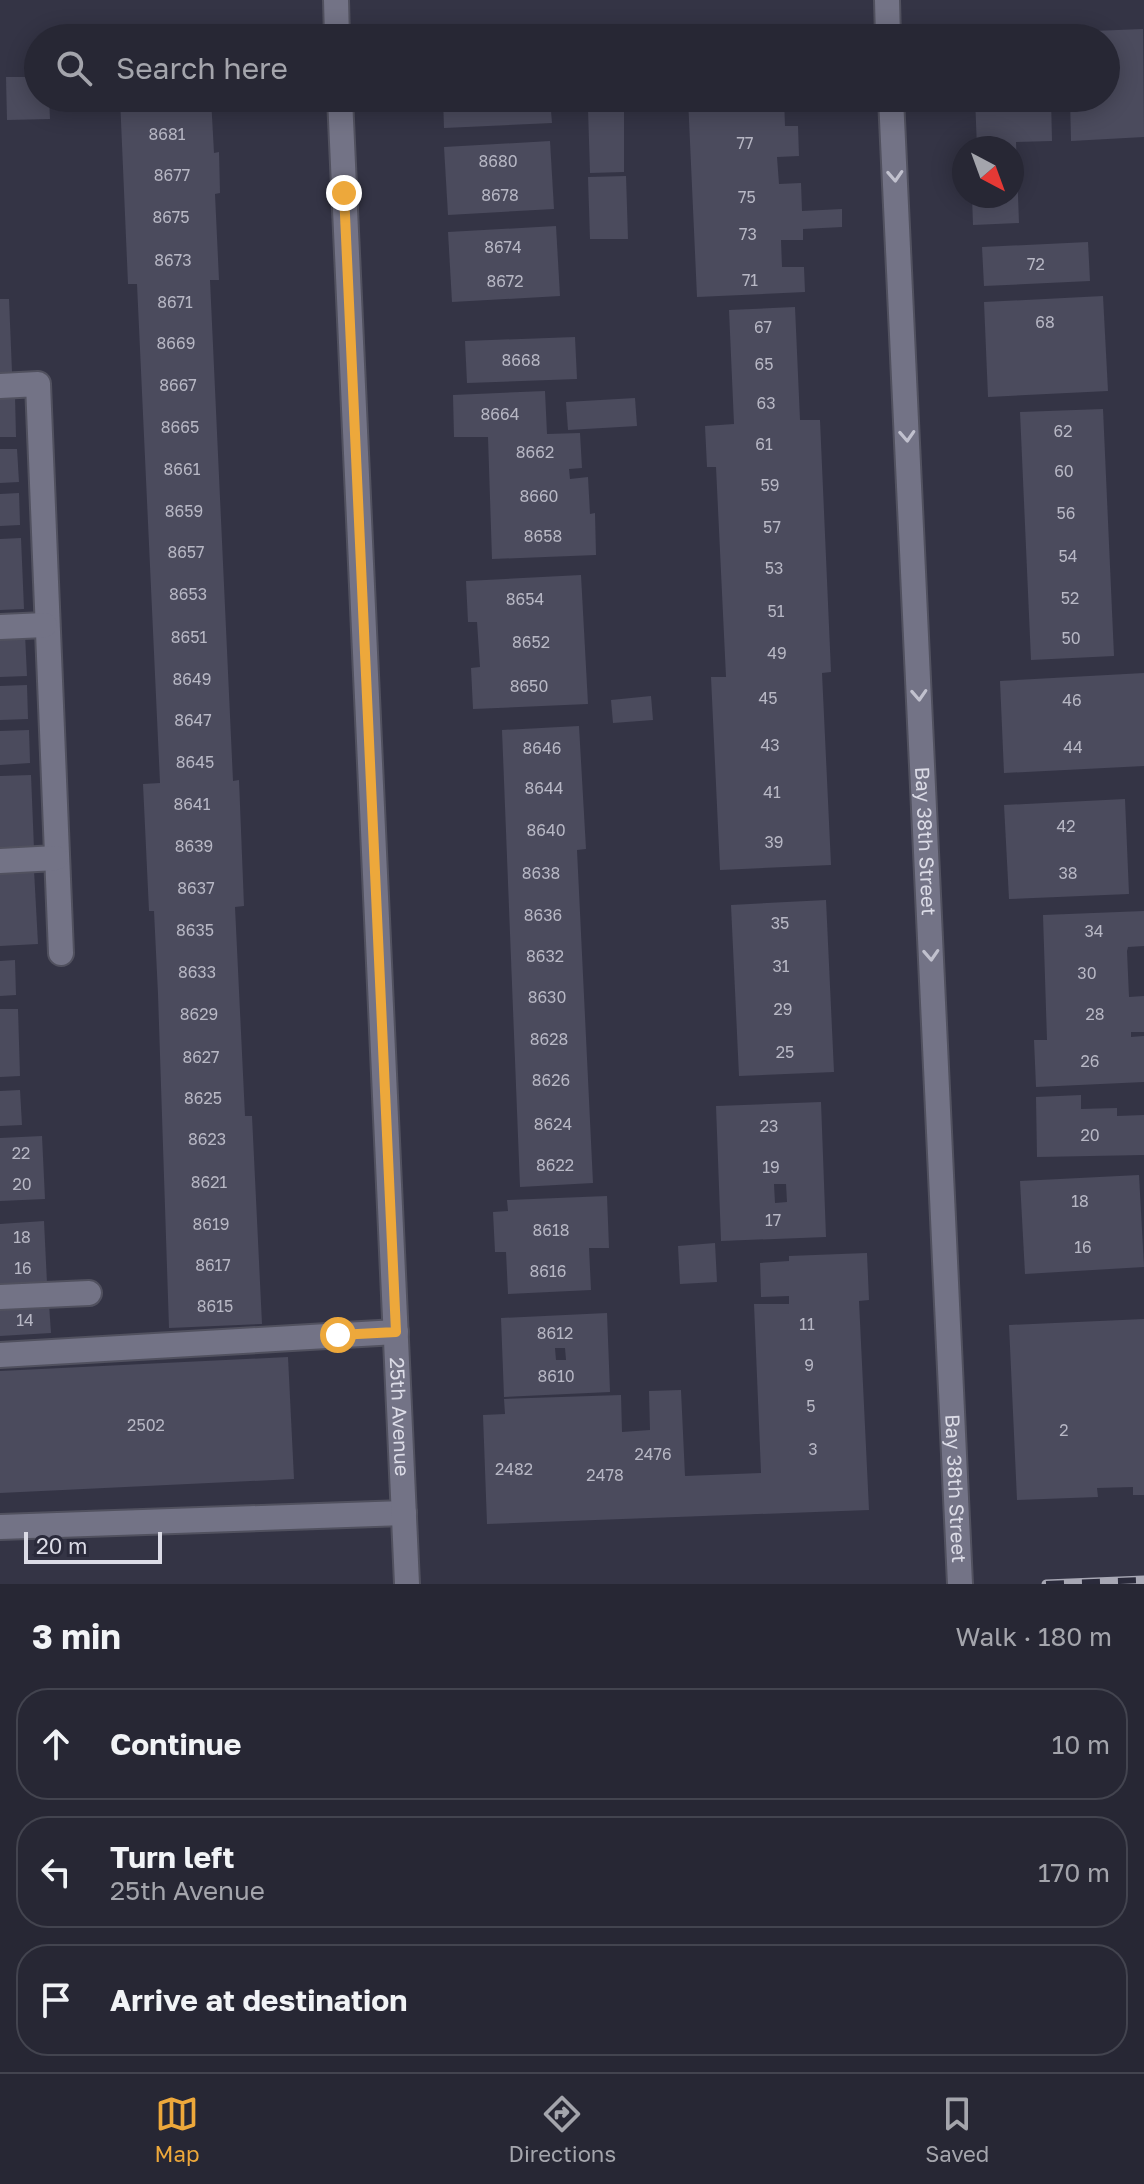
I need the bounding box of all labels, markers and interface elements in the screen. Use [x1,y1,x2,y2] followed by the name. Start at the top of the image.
[24,24,1120,112] search box
[52,46,96,90] icon: search
[116,50,288,86] text: Search here
[149,124,186,144] house number: 8681
[737,133,753,153] house number: 77
[952,136,1024,208] north arrow
[478,151,518,171] house number: 8680
[154,165,190,185] house number: 8677
[886,170,903,183] one-way arrow
[326,175,362,211] route end
[481,185,519,205] house number: 8678
[738,187,756,207] house number: 75
[152,207,190,227] house number: 8675
[739,224,757,244] house number: 73
[484,237,522,257] house number: 8674
[154,250,192,270] house number: 8673
[1027,254,1045,274] house number: 72
[742,270,758,290] house number: 71
[486,271,524,291] house number: 8672
[157,292,193,312] house number: 8671
[1035,312,1055,332] house number: 68
[754,317,772,337] house number: 67
[157,333,195,353] house number: 8669
[502,350,540,370] house number: 8668
[755,354,773,374] house number: 65
[159,375,197,395] house number: 8667
[756,393,776,413] house number: 63
[481,404,519,424] house number: 8664
[161,417,199,437] house number: 8665
[1054,421,1072,441] house number: 62
[898,430,915,443] one-way arrow
[755,434,773,454] house number: 61
[516,442,554,462] house number: 8662
[164,459,201,479] house number: 8661
[1054,461,1074,481] house number: 60
[761,475,779,495] house number: 59
[519,486,559,506] house number: 8660
[165,501,203,521] house number: 8659
[1057,503,1075,523] house number: 56
[763,517,781,537] house number: 57
[524,526,562,546] house number: 8658
[167,542,205,562] house number: 8657
[1058,546,1078,566] house number: 54
[765,558,783,578] house number: 53
[169,584,207,604] house number: 8653
[1061,588,1079,608] house number: 52
[506,589,544,609] house number: 8654
[767,601,785,621] house number: 51
[171,627,207,647] house number: 8651
[1061,628,1081,648] house number: 50
[512,632,550,652] house number: 8652
[767,643,787,663] house number: 49
[173,669,211,689] house number: 8649
[510,676,548,696] house number: 8650
[758,688,778,708] house number: 45
[910,689,927,702] one-way arrow
[1062,690,1082,710] house number: 46
[174,710,212,730] house number: 8647
[760,735,780,755] house number: 43
[1063,737,1083,757] house number: 44
[523,738,561,758] house number: 8646
[176,752,214,772] house number: 8645
[911,766,942,916] street label: Bay 38th Street
[525,778,563,798] house number: 8644
[763,782,781,802] house number: 41
[174,794,211,814] house number: 8641
[1056,816,1076,836] house number: 42
[526,820,566,840] house number: 8640
[764,832,784,852] house number: 39
[175,836,213,856] house number: 8639
[522,863,560,883] house number: 8638
[1058,863,1078,883] house number: 38
[177,878,215,898] house number: 8637
[524,905,562,925] house number: 8636
[771,913,789,933] house number: 35
[176,920,214,940] house number: 8635
[1084,921,1104,941] house number: 34
[526,946,564,966] house number: 8632
[922,949,939,962] one-way arrow
[772,956,790,976] house number: 31
[178,962,216,982] house number: 8633
[1077,963,1097,983] house number: 30
[528,987,566,1007] house number: 8630
[774,999,792,1019] house number: 29
[180,1004,218,1024] house number: 8629
[1085,1004,1105,1024] house number: 28
[530,1029,568,1049] house number: 8628
[776,1042,794,1062] house number: 25
[182,1047,220,1067] house number: 8627
[1081,1051,1099,1071] house number: 26
[532,1070,570,1090] house number: 8626
[184,1088,222,1108] house number: 8625
[534,1114,572,1134] house number: 8624
[760,1116,778,1136] house number: 23
[1080,1125,1100,1145] house number: 20
[188,1129,226,1149] house number: 8623
[12,1143,30,1163] house number: 22
[536,1155,574,1175] house number: 8622
[762,1157,780,1177] house number: 19
[191,1172,227,1192] house number: 8621
[12,1174,32,1194] house number: 20
[1071,1191,1089,1211] house number: 18
[765,1210,781,1230] house number: 17
[193,1214,229,1234] house number: 8619
[533,1220,569,1240] house number: 8618
[13,1227,31,1247] house number: 18
[1074,1237,1092,1257] house number: 16
[195,1255,231,1275] house number: 8617
[14,1258,32,1278] house number: 16
[530,1261,566,1281] house number: 8616
[197,1296,233,1316] house number: 8615
[16,1310,34,1330] house number: 14
[799,1314,815,1334] house number: 11
[320,1317,356,1353] route start
[537,1323,573,1343] house number: 8612
[804,1355,814,1375] house number: 9
[386,1357,415,1477] street label: 25th Avenue
[537,1366,575,1386] house number: 8610
[806,1396,816,1416] house number: 5
[941,1413,972,1563] street label: Bay 38th Street
[127,1415,165,1435] house number: 2502
[1059,1420,1069,1440] house number: 2
[808,1439,818,1459] house number: 3
[634,1444,672,1464] house number: 2476
[495,1459,533,1479] house number: 2482
[586,1465,624,1485] house number: 2478
[24,1528,162,1564] scale bar
[36,1532,87,1559] text: 20 m
[32,1616,121,1656] text: 3 min
[955,1621,1112,1652] text: Walk · 180 m
[34,1722,78,1766] icon: ahead
[110,1726,241,1762] text: Continue
[1052,1729,1110,1760] text: 10 m
[110,1839,235,1875] text: Turn left
[34,1850,78,1894] icon: left
[1038,1857,1110,1888] text: 170 m
[110,1875,265,1906] text: 25th Avenue
[34,1978,78,2022] icon: arrive
[110,1982,407,2018] text: Arrive at destination
[155,2092,199,2167] tab: Map
[509,2092,616,2167] tab: Directions
[925,2092,989,2167] tab: Saved

